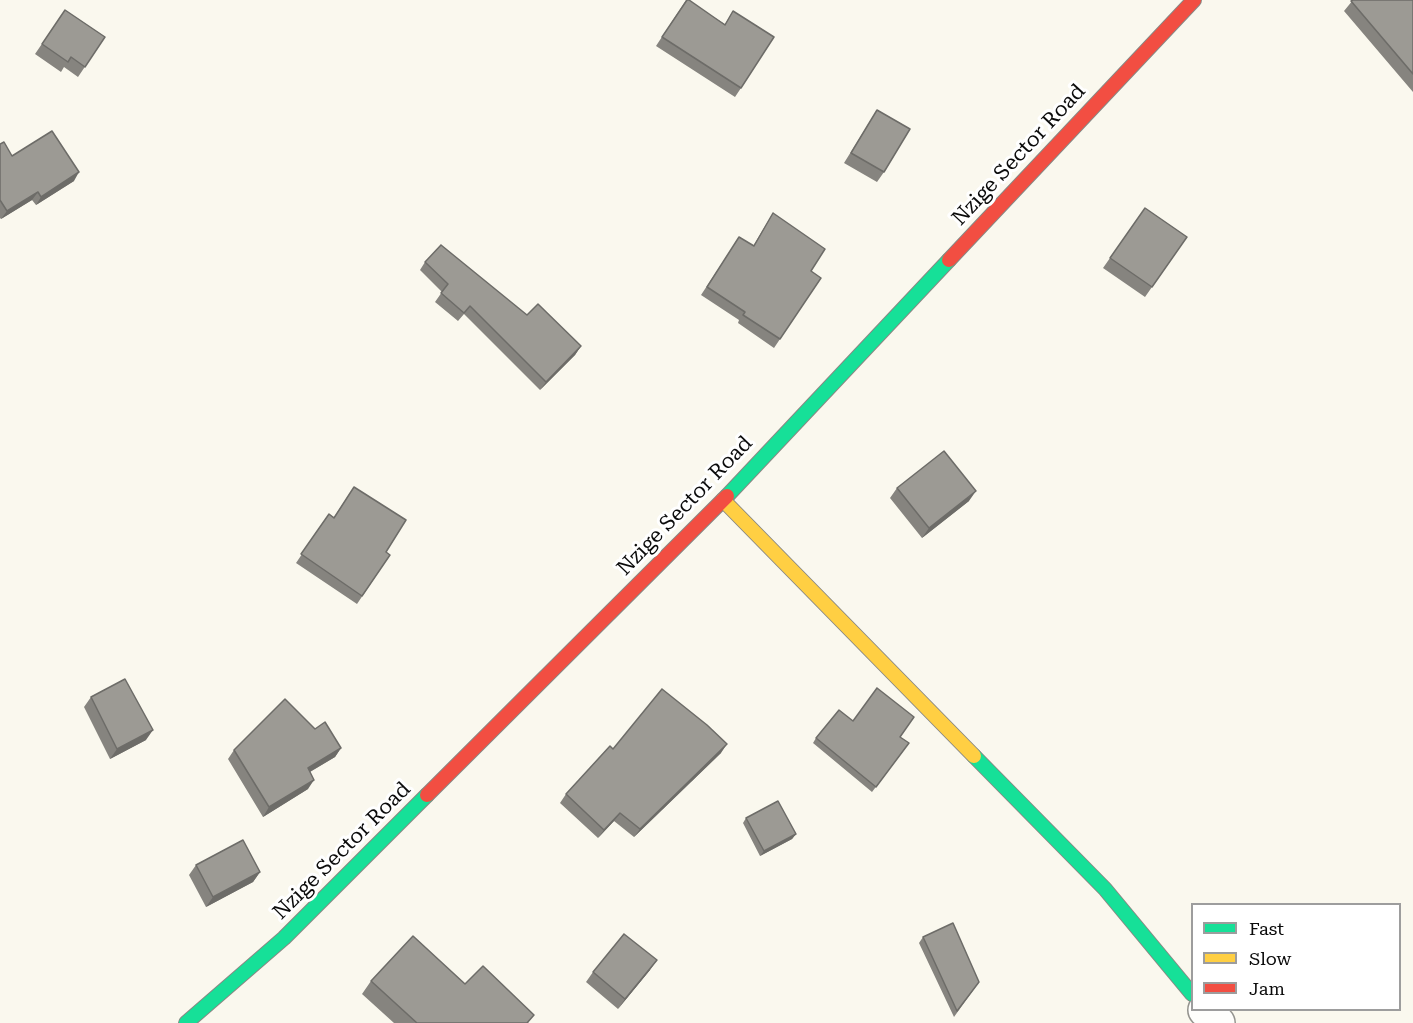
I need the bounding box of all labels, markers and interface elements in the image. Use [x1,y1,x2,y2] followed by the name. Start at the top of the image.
[947,79,1091,231] street label: Nzige Sector Road
[612,431,758,581] street label: Nzige Sector Road
[268,777,416,925] street label: Nzige Sector Road
[1191,903,1401,1011] legend
[1249,918,1284,939] text: Fast
[1249,948,1291,969] text: Slow
[1249,978,1285,999] text: Jam

